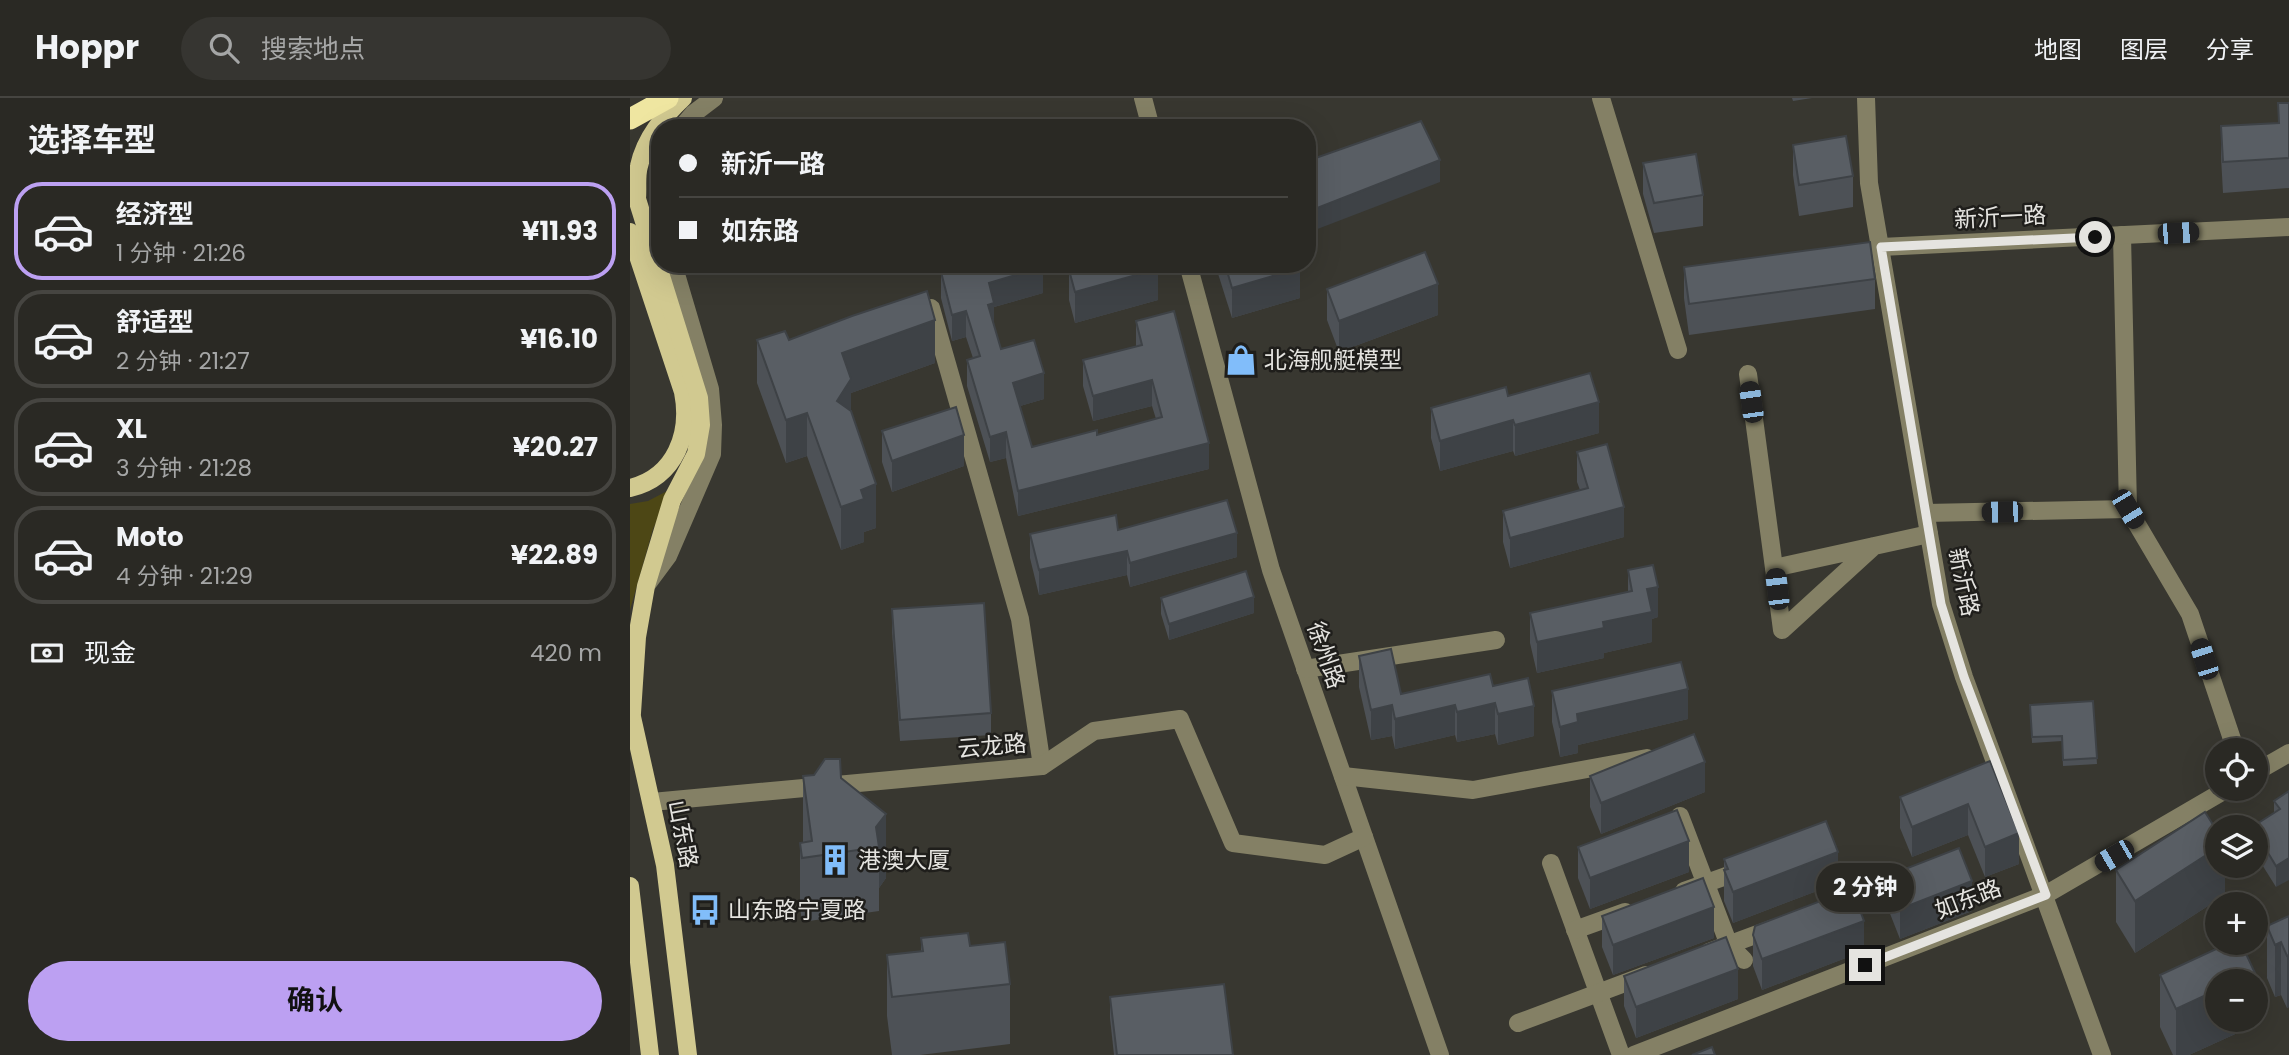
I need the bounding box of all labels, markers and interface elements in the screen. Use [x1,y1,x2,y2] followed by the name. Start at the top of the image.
[181,17,671,80] search box
[35,24,139,71] text: Hoppr
[205,29,243,67] icon: search
[261,31,365,67] text: 搜索地点
[2034,33,2082,66] text: 地图
[2120,33,2168,66] text: 图层
[2206,33,2254,66] text: 分享
[28,117,156,162] text: 选择车型
[721,146,825,182] text: 新沂一路
[116,196,194,232] text: 经济型
[1953,199,2047,235] street label: 新沂一路
[32,200,95,263] icon: car
[522,213,598,249] text: ¥11.93
[721,213,799,249] text: 如东路
[2079,221,2111,253] route start
[2157,221,2200,245] car
[116,237,246,269] text: 1 分钟 · 21:26
[116,304,194,340] text: 舒适型
[32,308,95,371] icon: car
[520,321,598,357] text: ¥16.10
[1224,343,1258,377] shop icon: 北海舰艇模型
[1264,344,1402,376] place label: 北海舰艇模型
[116,345,250,377] text: 2 分钟 · 21:27
[1738,380,1765,424] car
[116,411,147,447] text: XL
[32,416,95,479] icon: car
[513,429,598,465] text: ¥20.27
[116,452,252,484] text: 3 分钟 · 21:28
[2109,486,2148,532] car
[1981,501,2024,523] car
[116,519,184,555] text: Moto
[32,524,95,587] icon: car
[511,537,598,573] text: ¥22.89
[1941,545,1987,619] street label: 新沂路
[116,560,253,592] text: 4 分钟 · 21:29
[1765,567,1790,611] car
[1300,617,1352,693] street label: 徐州路
[28,634,66,672] icon: cash
[84,635,136,671] text: 现金
[2188,636,2221,682] car
[530,637,602,669] text: 420 m
[956,727,1028,765] street label: 云龙路
[2205,738,2268,1032] map controls
[2205,738,2268,801] button: locate
[661,797,705,871] street label: 山东路
[2205,815,2268,878] button: layers
[2091,836,2138,876] car
[818,843,852,877] building icon: 港澳大厦
[858,844,950,876] place label: 港澳大厦
[1816,864,1914,912] callout: 2 分钟
[1833,871,1897,903] text: 2 分钟
[1930,872,2006,926] street label: 如东路
[2205,892,2268,955] button: +
[688,893,722,927] bus stop icon: 山东路宁夏路
[728,894,866,926] place label: 山东路宁夏路
[1849,949,1881,981] route end
[28,961,602,1041] button: 确认
[2205,969,2268,1032] button: −

